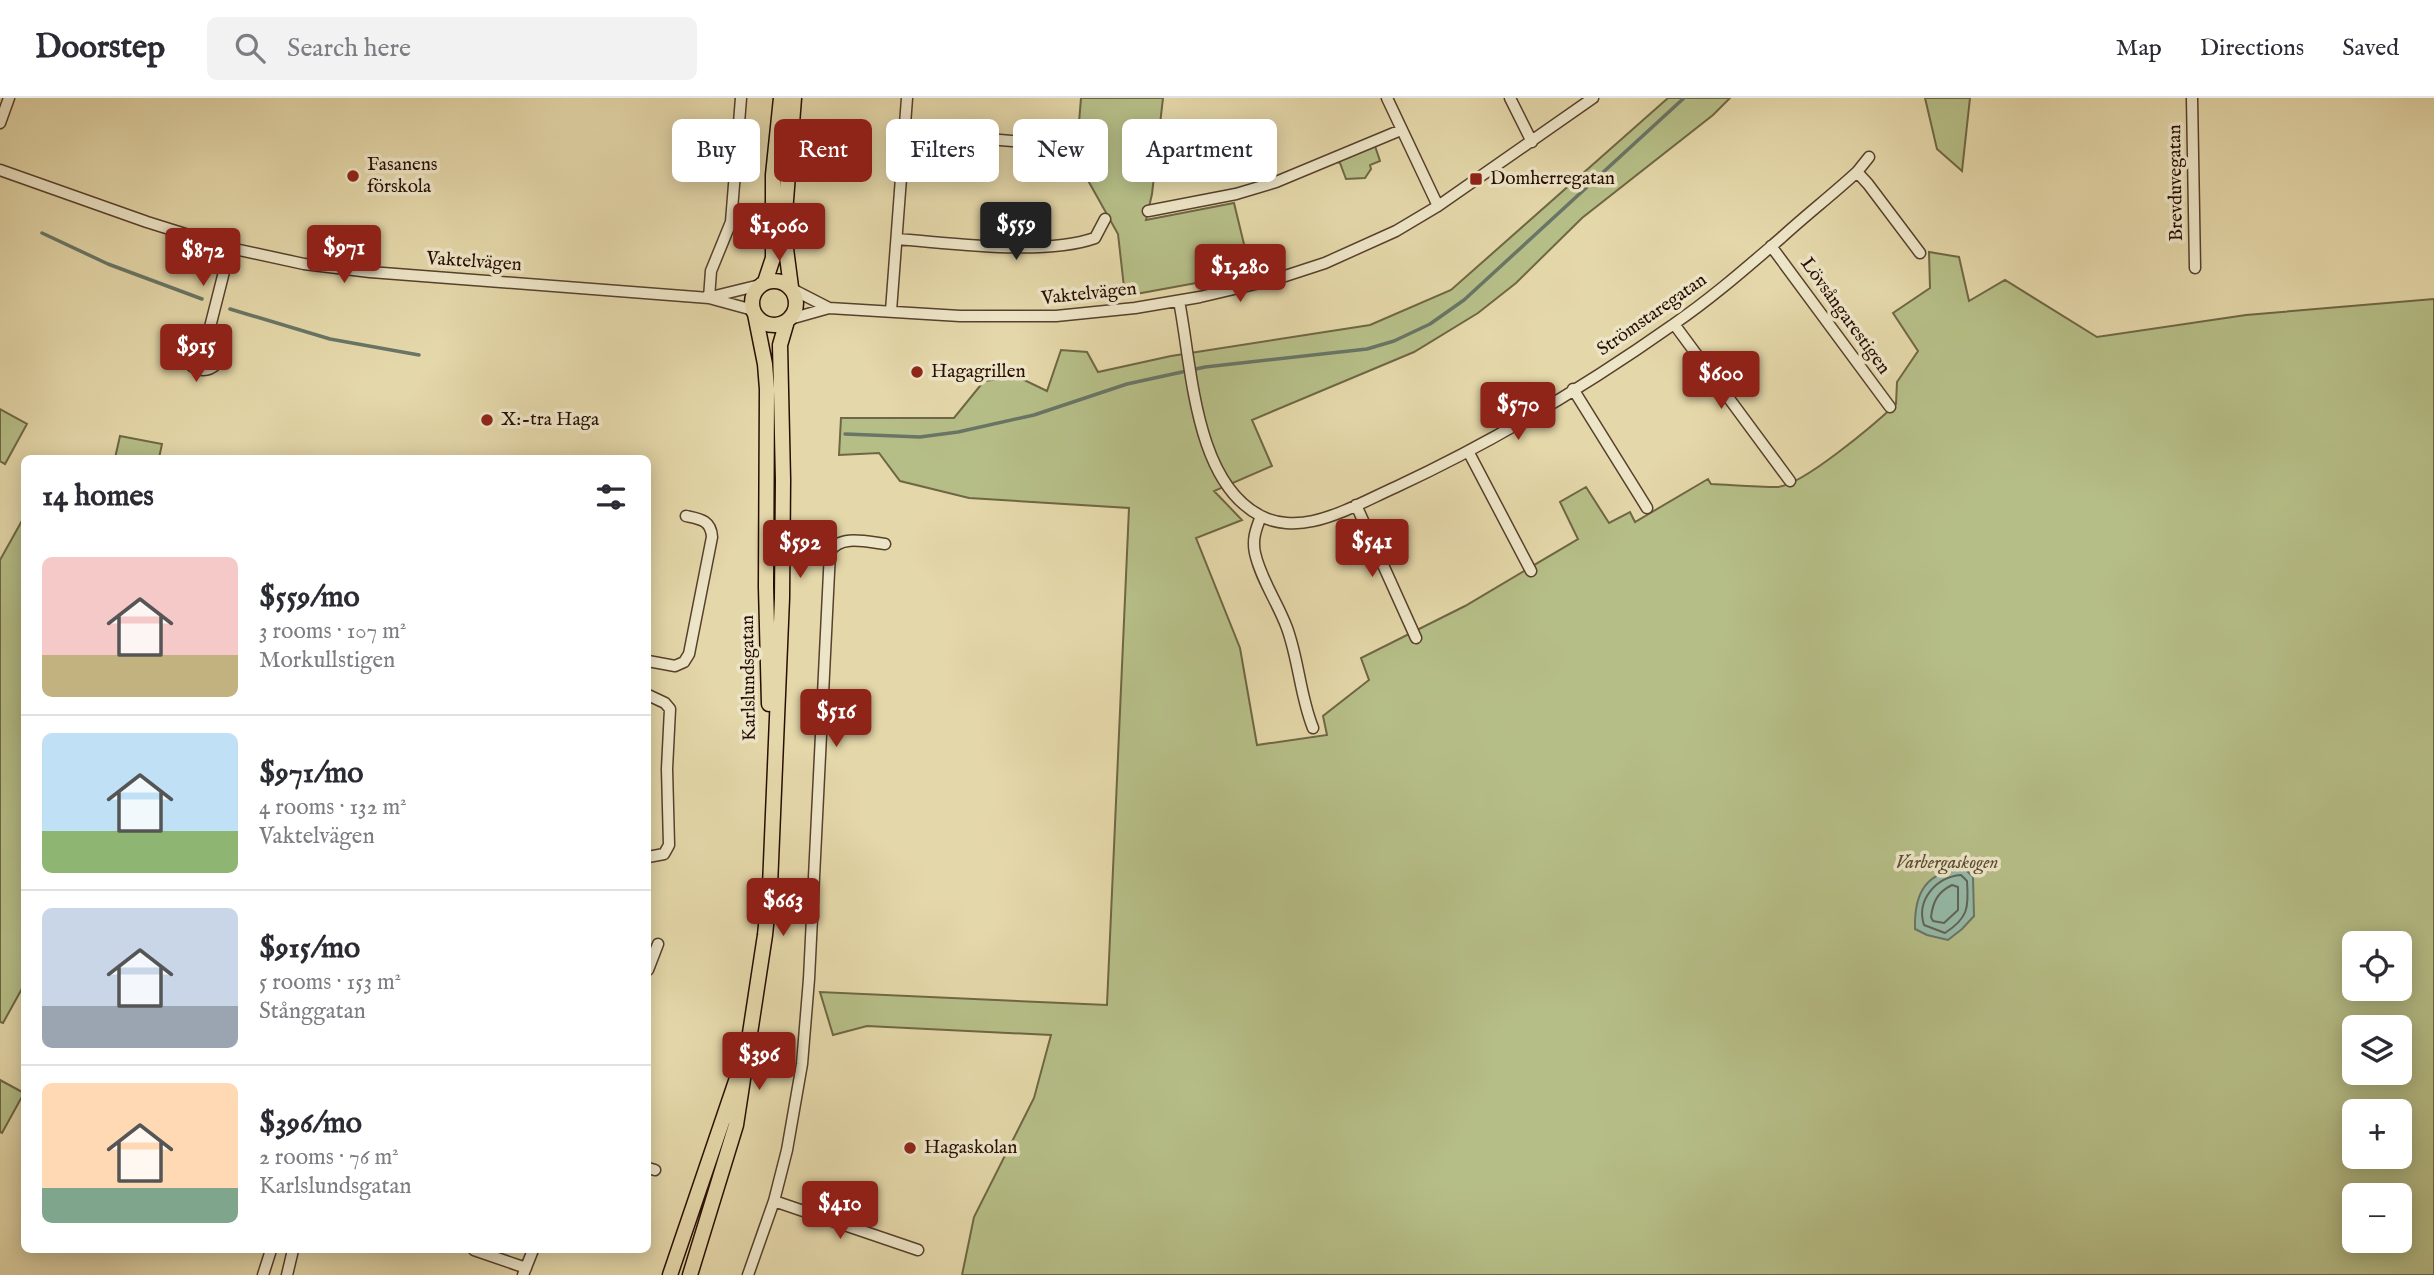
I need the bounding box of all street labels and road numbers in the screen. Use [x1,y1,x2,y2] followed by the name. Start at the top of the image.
[2163,124,2189,242] street label: Brevduvegatan
[425,247,522,277] street label: Vaktelvägen
[1794,253,1896,379] street label: Lövsångarestigen
[1592,268,1712,362] street label: Strömstaregatan
[1039,277,1138,311] street label: Vaktelvägen
[736,615,762,741] street label: Karlslundsgatan

